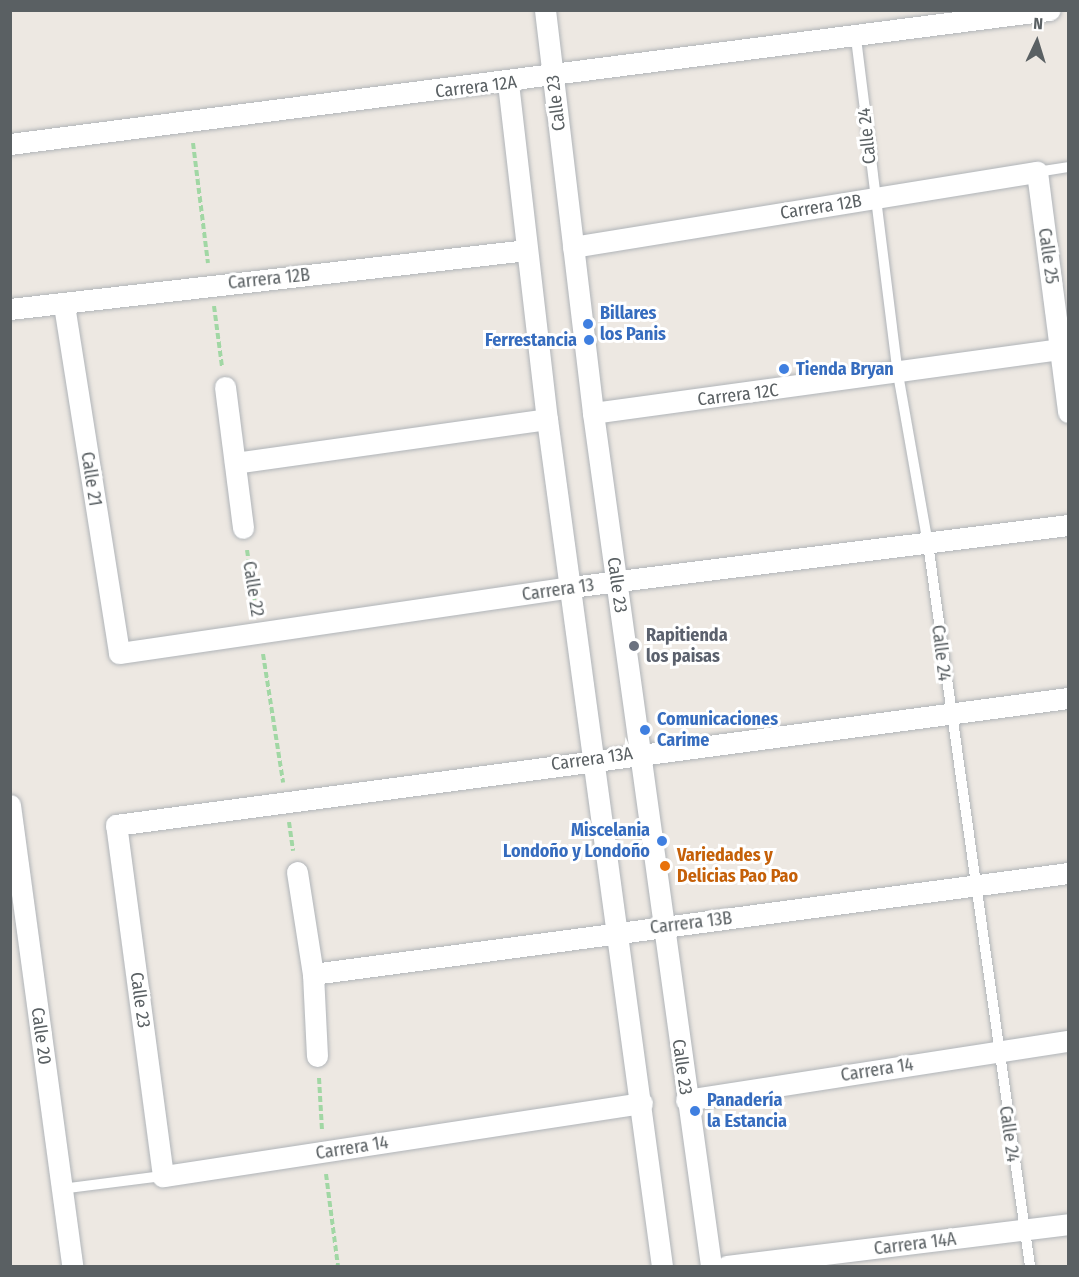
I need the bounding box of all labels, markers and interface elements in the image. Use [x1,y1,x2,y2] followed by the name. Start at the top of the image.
[1007,12,1067,72] north arrow
[1033,14,1044,33] text: N
[434,71,518,103] street label: Carrera 12A
[542,74,570,132] street label: Calle 23
[853,107,881,165] street label: Calle 24
[779,190,863,224] street label: Carrera 12B
[1033,227,1063,285] street label: Calle 25
[227,264,311,294] street label: Carrera 12B
[600,303,666,346] place label: Billares los Panis
[581,317,595,331] marker: Billares los Panis
[485,329,577,351] place label: Ferrestancia
[582,333,596,347] marker: Ferrestancia
[796,358,894,380] place label: Tienda Bryan
[777,362,791,376] marker: Tienda Bryan
[696,379,780,411] street label: Carrera 12C
[76,450,106,508] street label: Calle 21
[602,556,632,614] street label: Calle 23
[238,560,268,618] street label: Calle 22
[521,574,595,606] street label: Carrera 13
[927,624,955,682] street label: Calle 24
[646,625,728,668] place label: Rapitienda los paisas
[627,639,641,653] marker: Rapitienda los paisas
[657,709,778,752] place label: Comunicaciones Carime
[638,723,652,737] marker: Comunicaciones Carime
[550,743,634,775] street label: Carrera 13A
[503,820,650,862] place label: Miscelania Londoño y Londoño
[655,834,669,848] marker: Miscelania Londoño y Londoño
[677,845,798,888] place label: Variedades y Delicias Pao Pao
[658,859,672,873] marker: Variedades y Delicias Pao Pao
[649,907,733,939] street label: Carrera 13B
[125,971,155,1029] street label: Calle 23
[26,1006,56,1066] street label: Calle 20
[667,1038,697,1096] street label: Calle 23
[839,1054,915,1086] street label: Carrera 14
[707,1090,787,1132] place label: Panadería la Estancia
[688,1104,702,1118] marker: Panadería la Estancia
[994,1105,1024,1163] street label: Calle 24
[314,1132,390,1164] street label: Carrera 14
[873,1228,957,1260] street label: Carrera 14A

